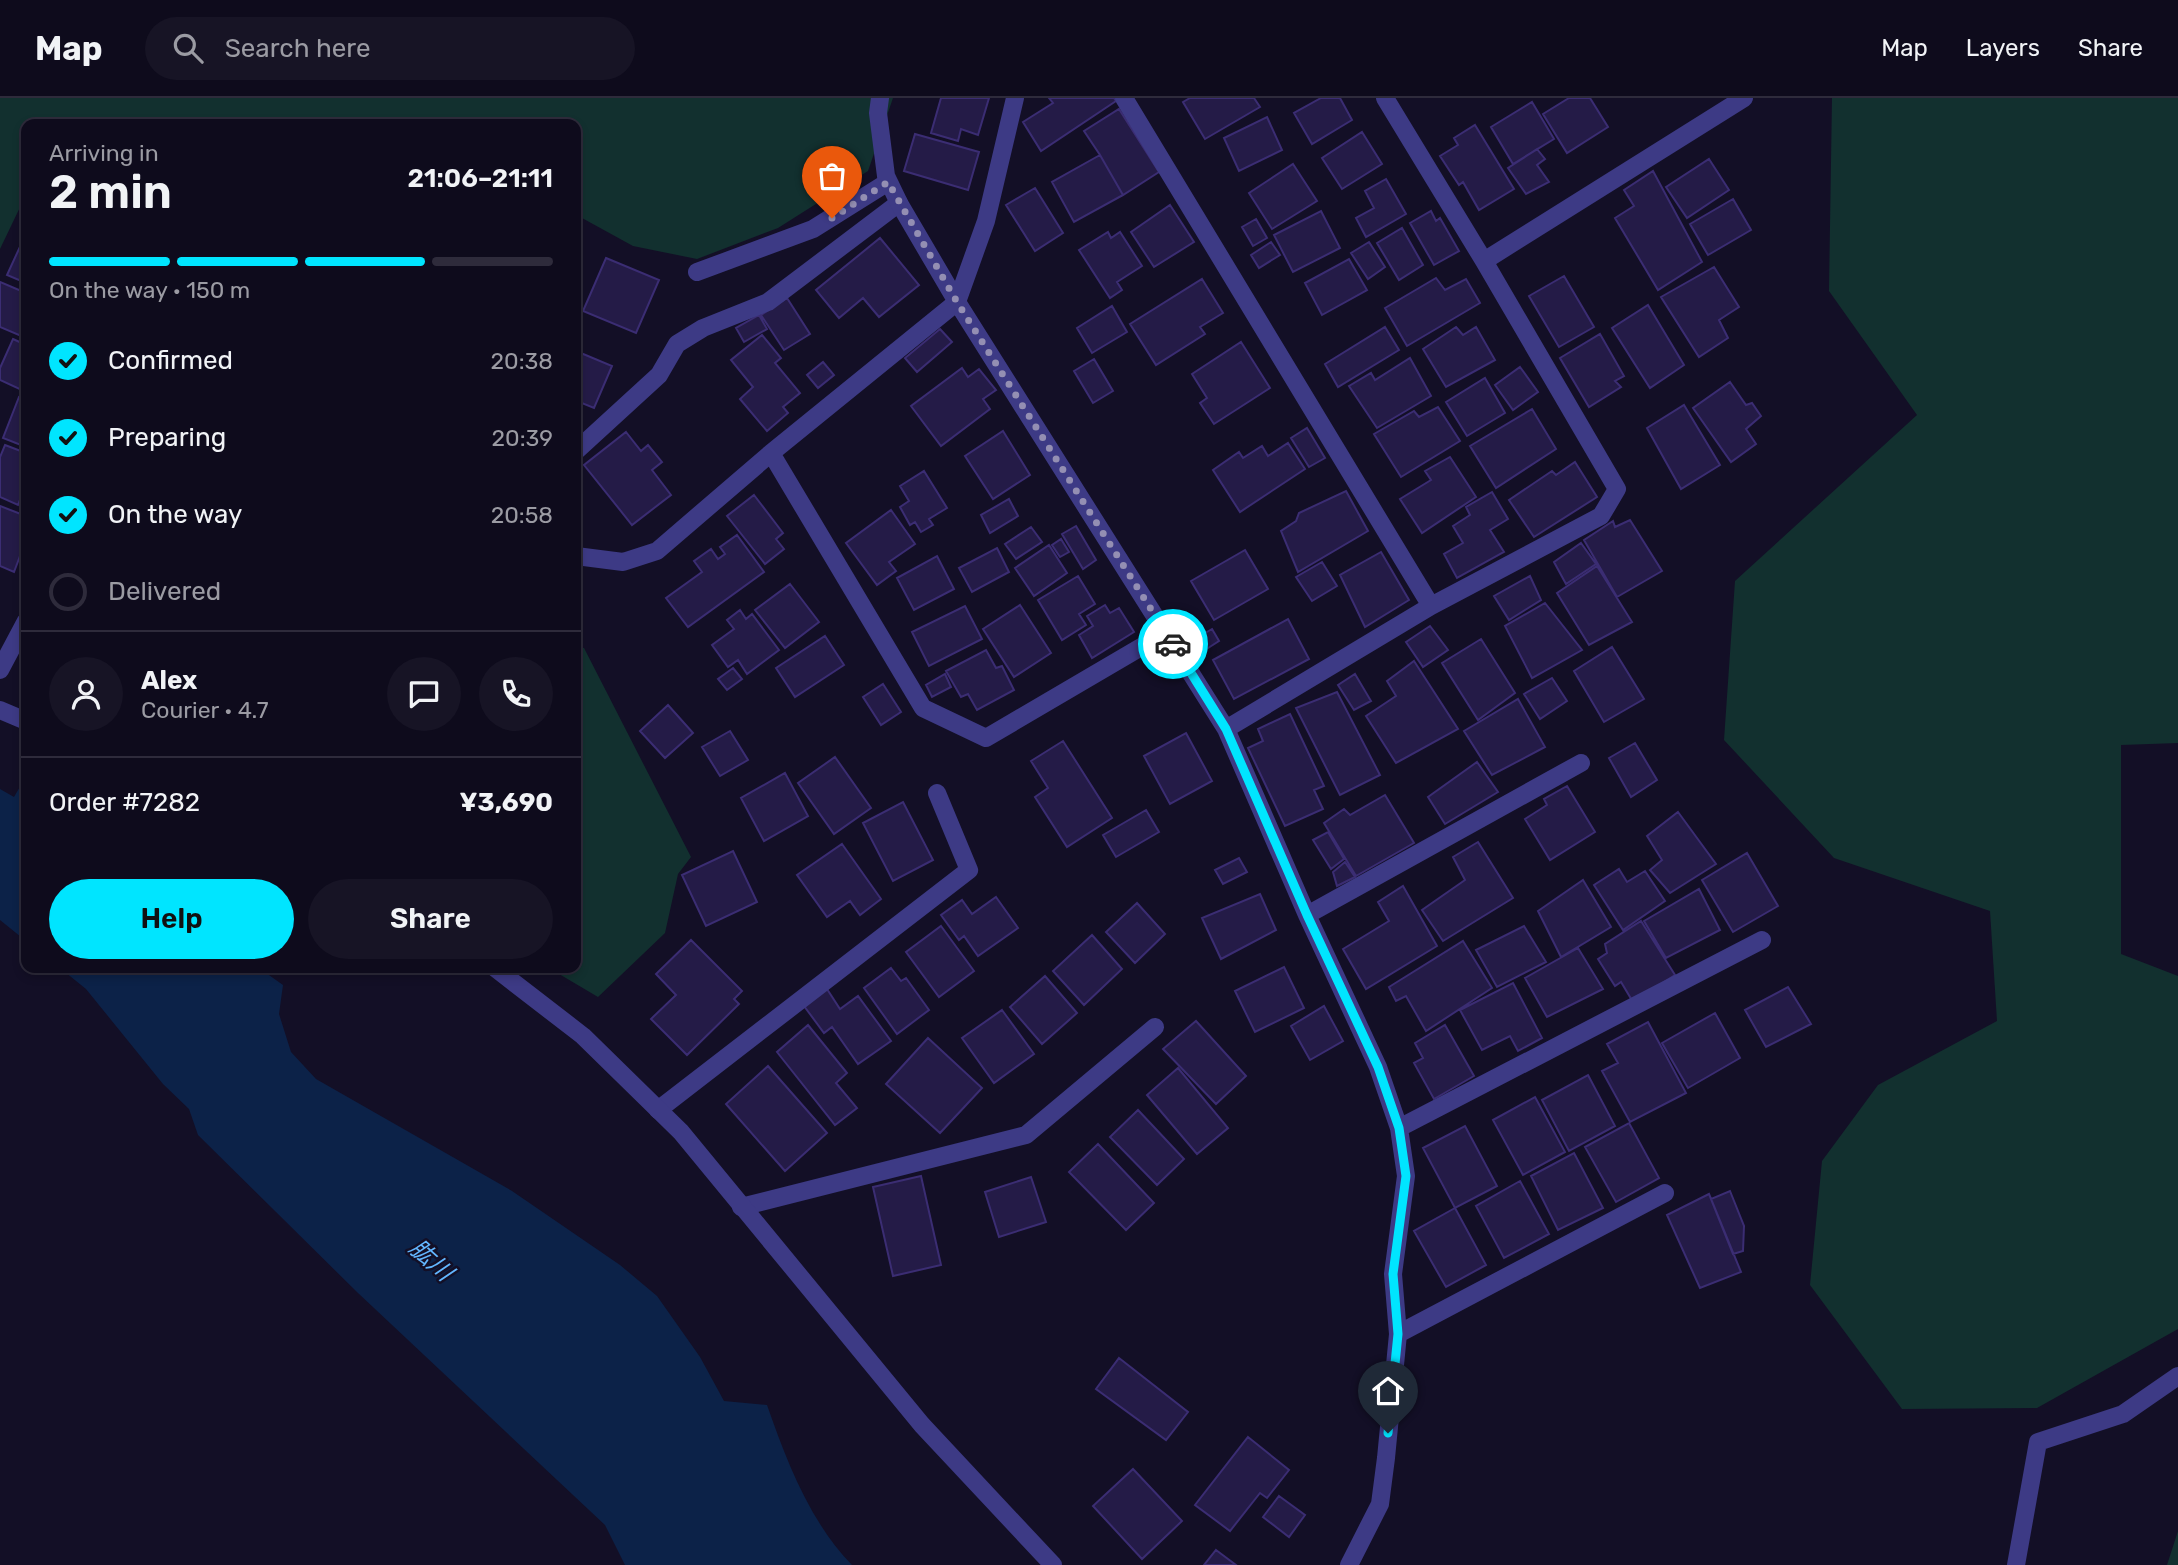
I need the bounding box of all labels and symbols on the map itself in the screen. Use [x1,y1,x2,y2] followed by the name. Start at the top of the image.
[802,146,862,218] pin
[1138,609,1208,679] courier
[404,1234,460,1288] water label: 肱川
[1358,1361,1418,1433] pin

